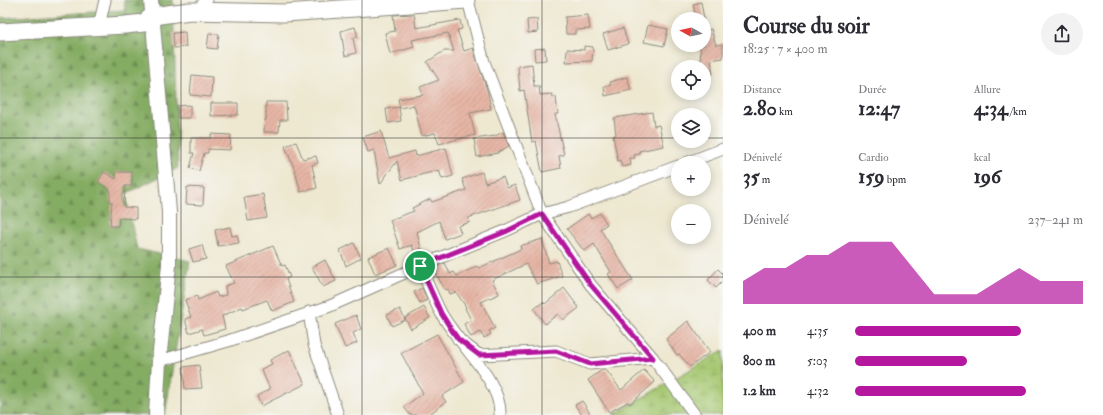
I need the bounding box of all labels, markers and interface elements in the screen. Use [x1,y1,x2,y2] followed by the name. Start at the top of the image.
[671,12,711,52] north arrow
[671,12,711,244] map controls
[743,12,870,40] text: Course du soir
[1041,13,1083,55] button: share
[743,41,828,57] text: 18:25 · 7 × 400 m
[671,60,711,100] button: locate
[743,83,781,96] text: Distance
[858,83,886,96] text: Durée
[974,83,1001,96] text: Allure
[743,96,777,121] text: 2.80
[858,96,900,121] text: 12:47
[974,96,1008,121] text: 4:34
[777,105,793,118] text: km
[1008,105,1027,118] text: /km
[671,108,711,148] button: layers
[743,151,782,164] text: Dénivelé
[858,151,888,164] text: Cardio
[974,151,991,164] text: kcal
[671,156,711,196] button: +
[743,164,759,189] text: 35
[858,164,884,189] text: 159
[974,164,1001,189] text: 196
[759,173,770,186] text: m
[884,173,906,186] text: bpm
[671,204,711,244] button: −
[743,212,789,228] text: Dénivelé
[1028,212,1083,228] text: 237–241 m
[403,249,437,283] pin
[409,255,431,277] icon: arrive
[743,323,776,339] text: 400 m
[807,323,828,339] text: 4:35
[743,353,775,369] text: 800 m
[807,353,828,369] text: 5:03
[743,383,776,399] text: 1.2 km
[807,383,829,399] text: 4:32

